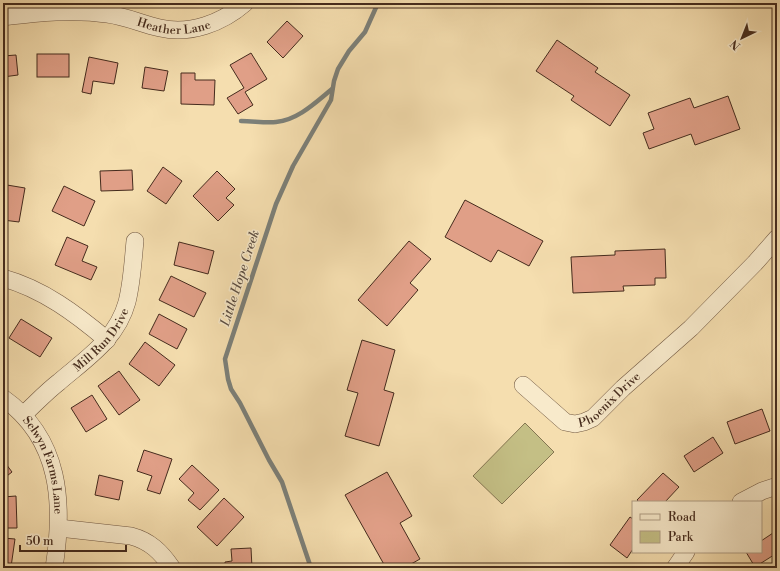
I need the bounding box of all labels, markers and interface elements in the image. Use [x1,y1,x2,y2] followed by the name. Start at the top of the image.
[135,14,213,38] street label: Heather Lane
[722,18,762,58] north arrow
[728,36,744,53] text: N
[217,228,263,329] water label: Little Hope Creek
[70,306,132,375] street label: Mill Run Drive
[577,369,643,431] street label: Phoenix Drive
[20,413,66,514] street label: Selwyn Farms Lane
[632,501,762,553] legend
[668,510,696,525] text: Road
[20,527,126,553] scale bar
[668,530,694,545] text: Park
[26,534,54,549] text: 50 m

